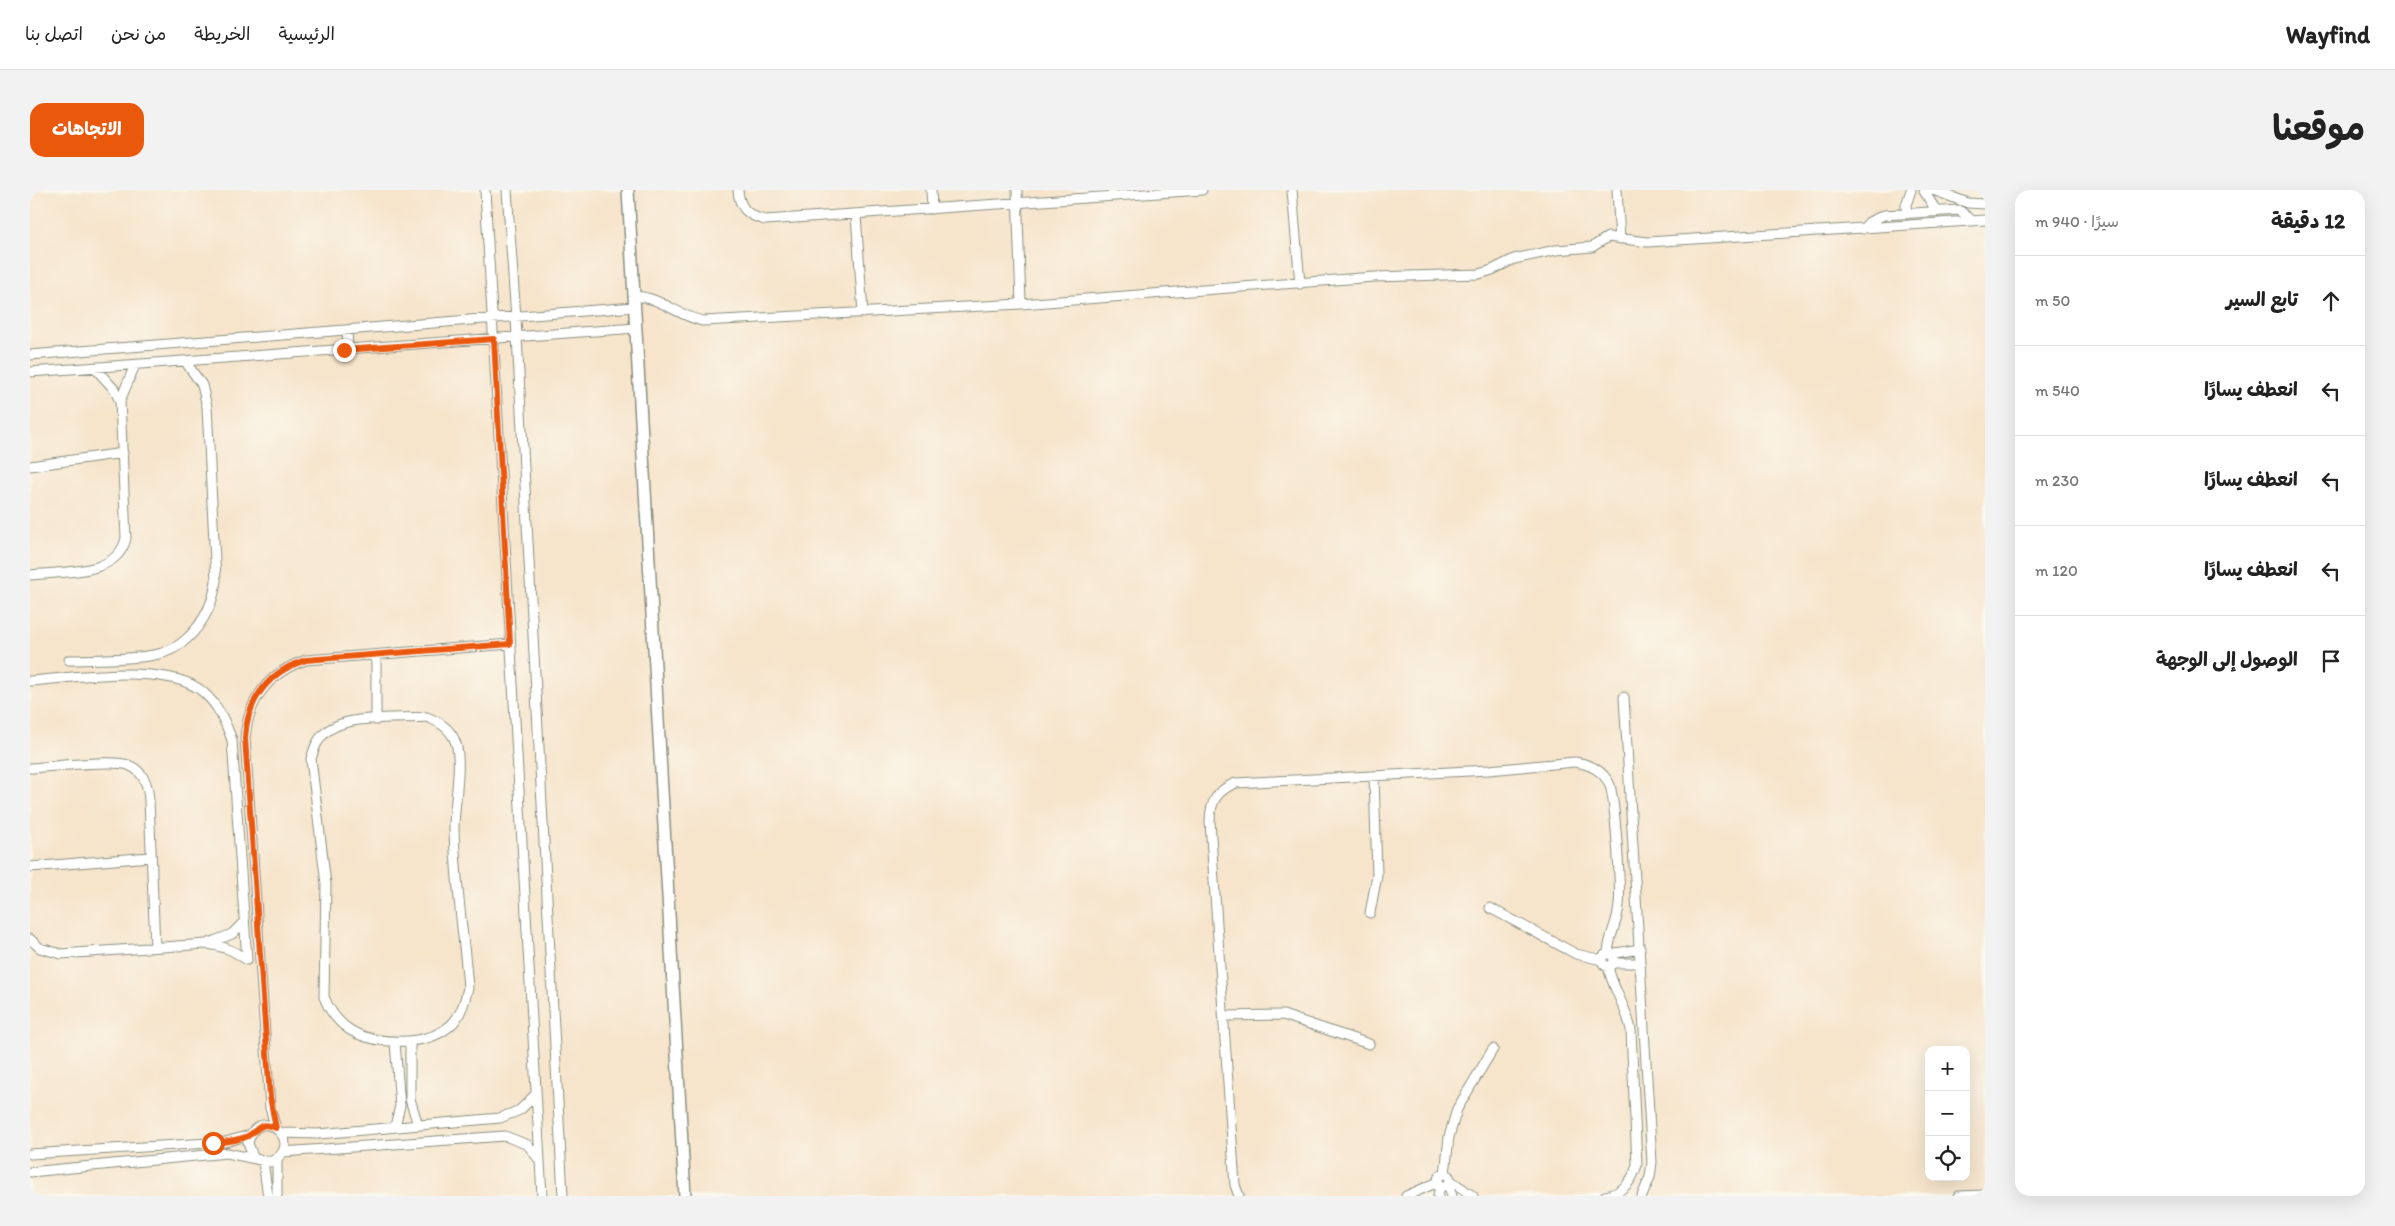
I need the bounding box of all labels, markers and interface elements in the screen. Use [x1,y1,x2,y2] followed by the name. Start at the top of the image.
[2286,20,2370,49] text: Wayfind
[25,23,83,45] text: اتصل بنا
[111,23,166,45] text: من نحن
[194,23,251,45] text: الخريطة
[279,23,335,45] text: الرئيسية
[30,103,144,157] button: الاتجاهات
[2272,107,2365,149] text: موقعنا
[2271,208,2345,233] text: 12 دقيقة
[2035,212,2119,231] text: سيرًا · 940 m
[2317,287,2345,315] icon: ahead
[2226,288,2298,311] text: تابع السير
[2035,291,2070,310] text: 50 m
[333,339,356,362] route end
[2317,377,2345,405] icon: left
[2204,378,2298,401] text: انعطف يسارًا
[2035,381,2080,400] text: 540 m
[2317,467,2345,495] icon: left
[2204,468,2298,491] text: انعطف يسارًا
[2035,471,2079,490] text: 230 m
[2317,557,2345,585] icon: left
[2204,558,2298,581] text: انعطف يسارًا
[2035,561,2078,580] text: 120 m
[2317,647,2345,675] icon: arrive
[2156,648,2298,671] text: الوصول إلى الوجهة
[1925,1046,1970,1181] map controls
[1925,1046,1970,1091] button: +
[1925,1091,1970,1136] button: −
[202,1132,225,1155] route start
[1925,1136,1970,1181] button: locate

